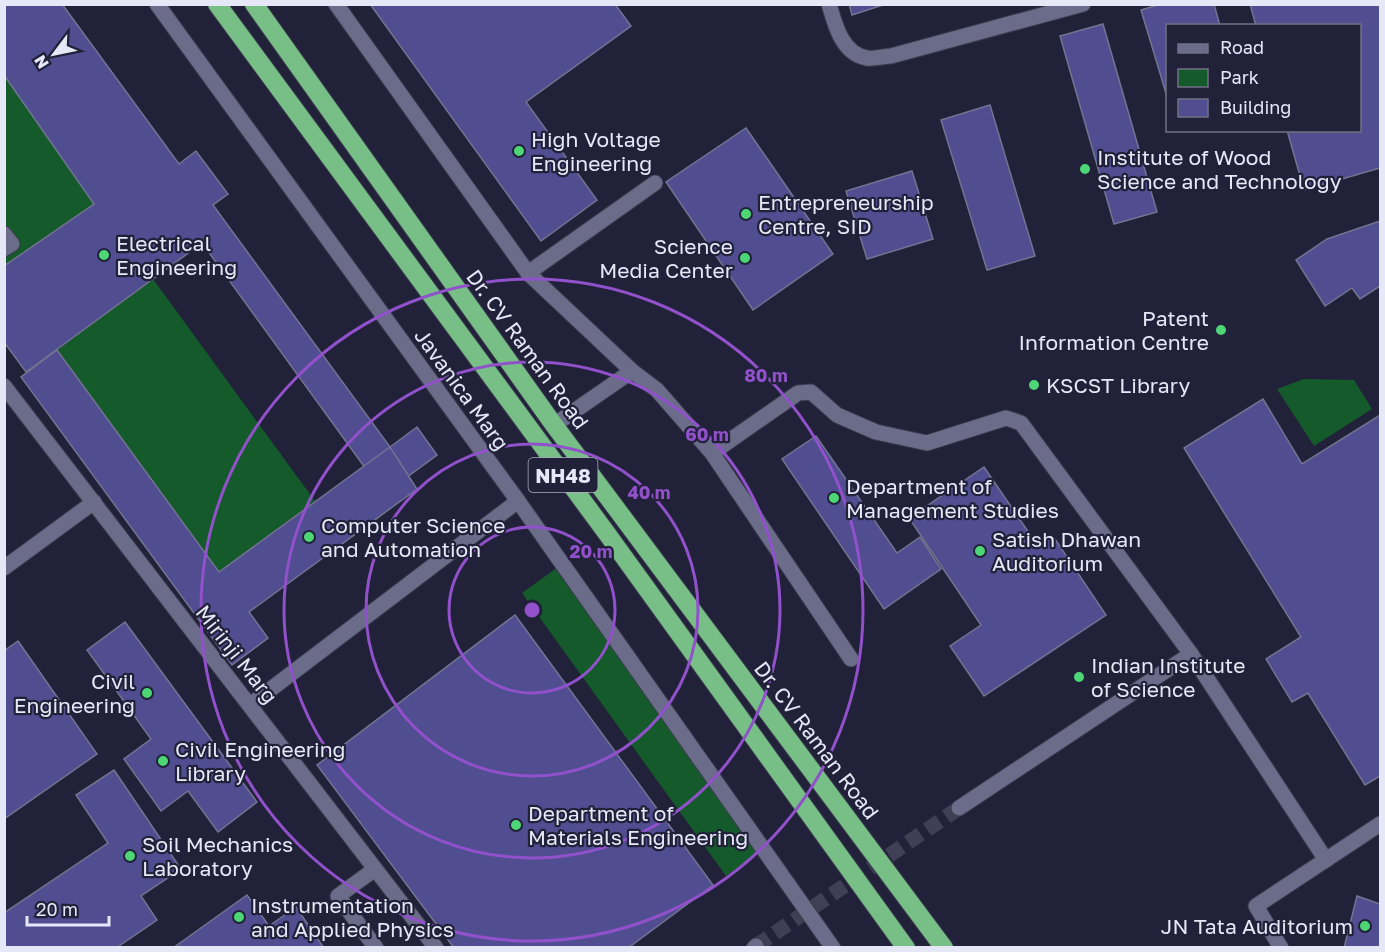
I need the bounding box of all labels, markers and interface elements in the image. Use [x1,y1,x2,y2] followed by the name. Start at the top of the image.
[24,24,84,84] north arrow
[1166,24,1361,132] legend
[1220,36,1264,58] text: Road
[30,51,53,72] text: N
[1220,66,1259,88] text: Park
[1220,96,1291,118] text: Building
[531,126,661,176] place label: High Voltage Engineering
[512,144,526,158] marker: High Voltage Engineering
[1097,144,1342,194] place label: Institute of Wood Science and Technology
[1078,162,1092,176] marker: Institute of Wood Science and Technology
[758,189,934,239] place label: Entrepreneurship Centre, SID
[739,207,753,221] marker: Entrepreneurship Centre, SID
[116,230,237,280] place label: Electrical Engineering
[599,233,733,283] place label: Science Media Center
[97,248,111,262] marker: Electrical Engineering
[738,251,752,265] marker: Science Media Center
[461,264,595,434] street label: Dr. CV Raman Road
[1018,305,1209,355] place label: Patent Information Centre
[409,323,515,455] street label: Javanica Marg
[1214,323,1228,337] marker: Patent Information Centre
[744,364,788,386] text: 80 m
[1046,372,1190,398] place label: KSCST Library
[1027,378,1041,392] marker: KSCST Library
[685,423,729,445] text: 60 m
[528,458,598,492] road number: NH48
[846,473,1059,523] place label: Department of Management Studies
[627,481,671,503] text: 40 m
[827,491,841,505] marker: Department of Management Studies
[321,512,505,562] place label: Computer Science and Automation
[992,526,1141,576] place label: Satish Dhawan Auditorium
[302,530,316,544] marker: Computer Science and Automation
[570,540,612,562] text: 20 m
[973,544,987,558] marker: Satish Dhawan Auditorium
[191,600,283,708] street label: Mirinji Marg
[522,600,542,620] centre of rings
[1091,652,1245,702] place label: Indian Institute of Science
[749,656,885,824] street label: Dr. CV Raman Road
[14,668,135,718] place label: Civil Engineering
[1072,670,1086,684] marker: Indian Institute of Science
[140,686,154,700] marker: Civil Engineering
[175,736,345,786] place label: Civil Engineering Library
[156,754,170,768] marker: Civil Engineering Library
[528,800,748,850] place label: Department of Materials Engineering
[509,818,523,832] marker: Department of Materials Engineering
[142,831,293,881] place label: Soil Mechanics Laboratory
[123,849,137,863] marker: Soil Mechanics Laboratory
[27,889,110,927] scale bar
[251,892,454,942] place label: Instrumentation and Applied Physics
[36,898,78,920] text: 20 m
[232,910,246,924] marker: Instrumentation and Applied Physics
[1161,913,1353,939] place label: JN Tata Auditorium
[1358,919,1372,933] marker: JN Tata Auditorium

